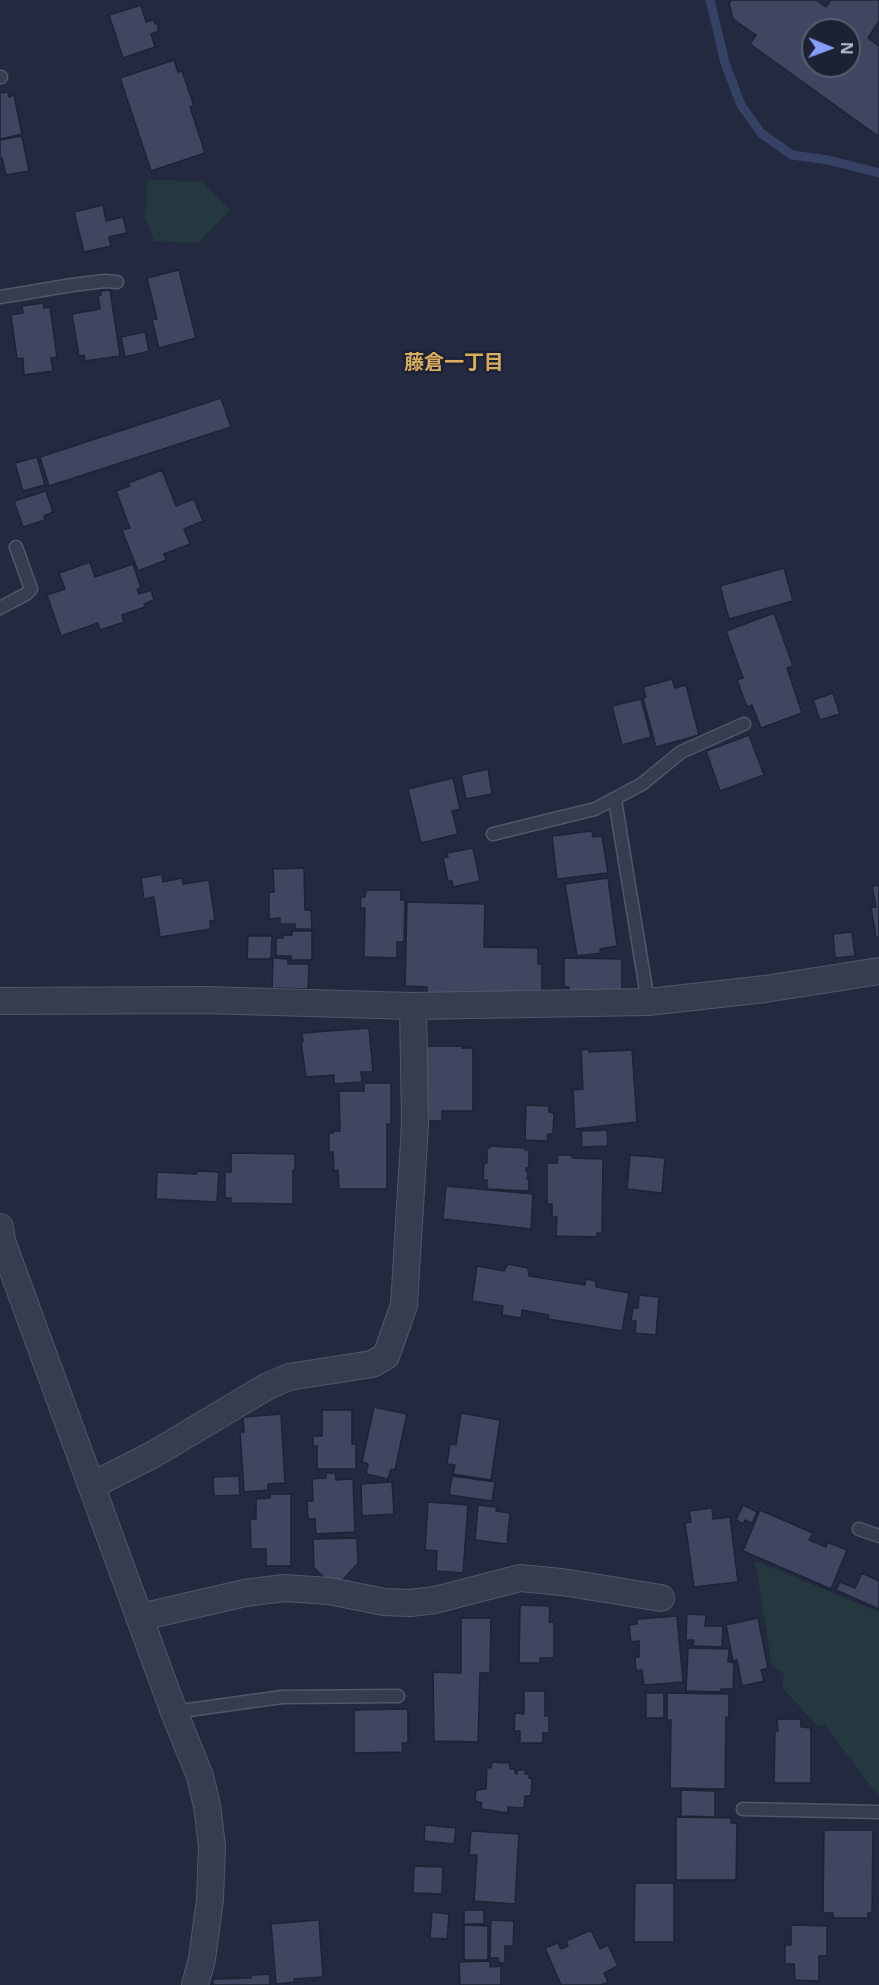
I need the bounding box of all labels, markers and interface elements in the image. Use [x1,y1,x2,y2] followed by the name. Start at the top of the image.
[801,18,861,78] north arrow
[836,42,858,55] text: N
[404,351,504,375] district label: 藤倉一丁目

